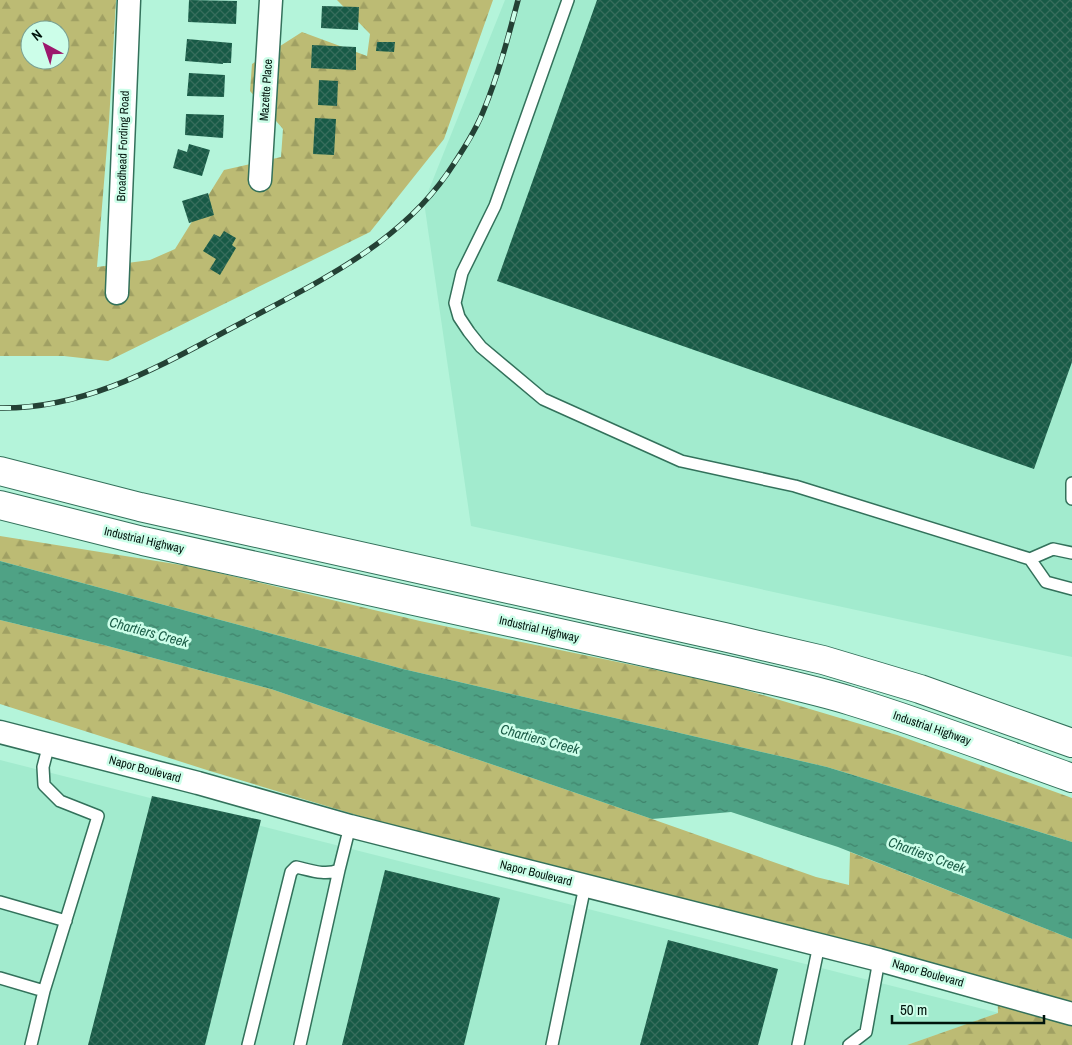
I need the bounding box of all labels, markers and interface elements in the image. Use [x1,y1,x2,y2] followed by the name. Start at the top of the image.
[20,20,70,70] north arrow
[28,25,46,45] text: N
[256,58,276,122] street label: Mazette Place
[113,90,133,202] street label: Broadhead Fording Road
[102,523,186,557] street label: Industrial Highway
[497,612,581,646] street label: Industrial Highway
[108,613,192,652] water label: Chartiers Creek
[891,707,973,749] street label: Industrial Highway
[499,720,583,759] water label: Chartiers Creek
[107,752,183,786] street label: Napor Boulevard
[886,833,969,878] water label: Chartiers Creek
[498,856,574,890] street label: Napor Boulevard
[890,955,966,991] street label: Napor Boulevard
[892,992,1044,1024] scale bar
[900,999,927,1020] text: 50 m

